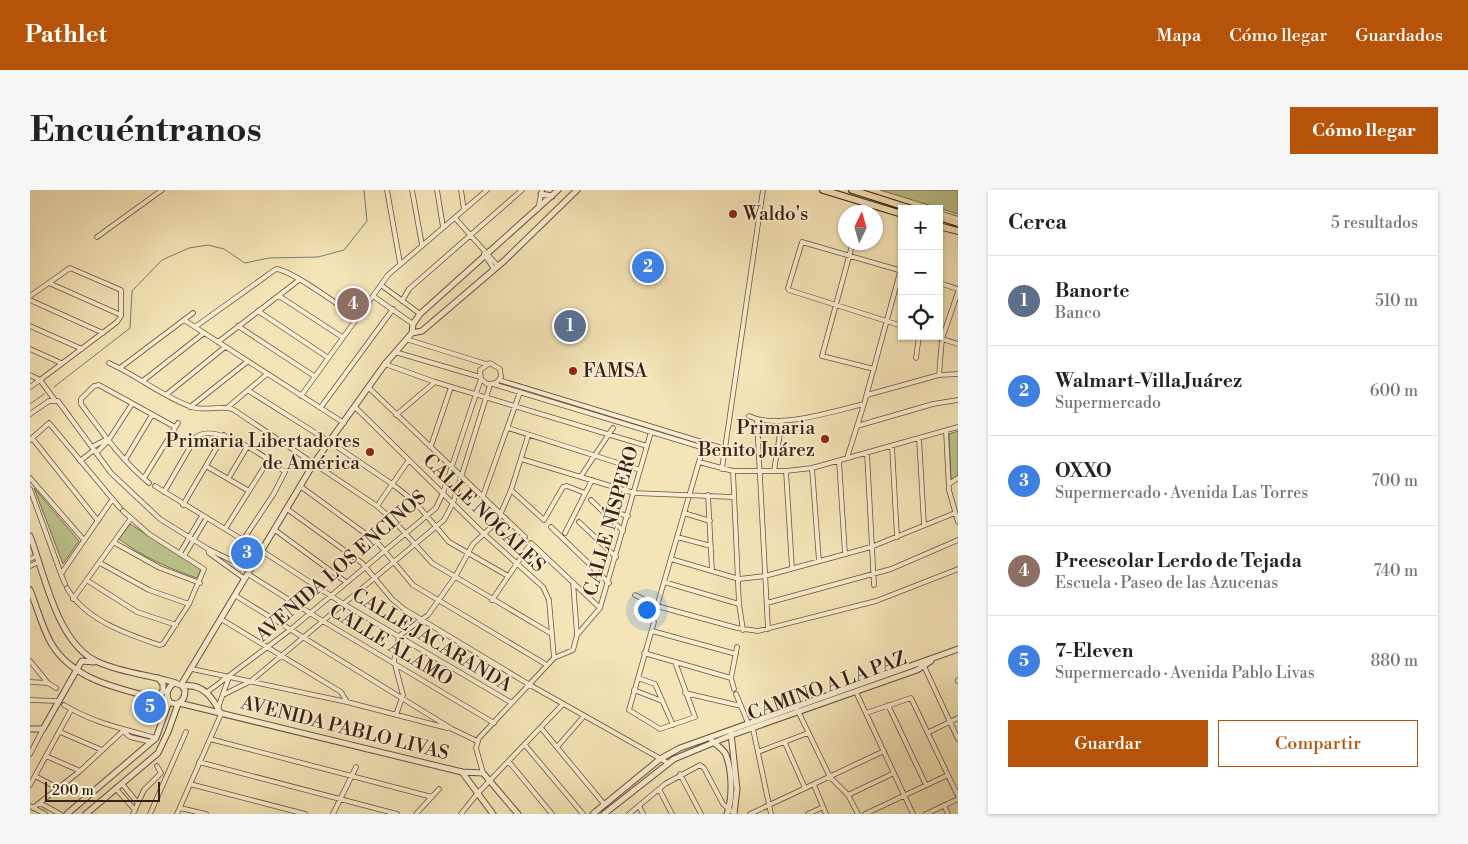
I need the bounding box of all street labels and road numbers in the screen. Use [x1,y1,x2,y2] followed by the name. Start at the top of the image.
[577,443,644,599] street label: CALLE NÍSPERO
[418,449,550,577] street label: CALLE NOGALES
[250,485,431,647] street label: AVENIDA LOS ENCINOS
[348,583,517,698] street label: CALLE JACARANDA
[325,598,458,691] street label: CALLE ÁLAMO
[744,646,910,726] street label: CAMINO A LA PAZ
[237,690,452,765] street label: AVENIDA PABLO LIVAS

